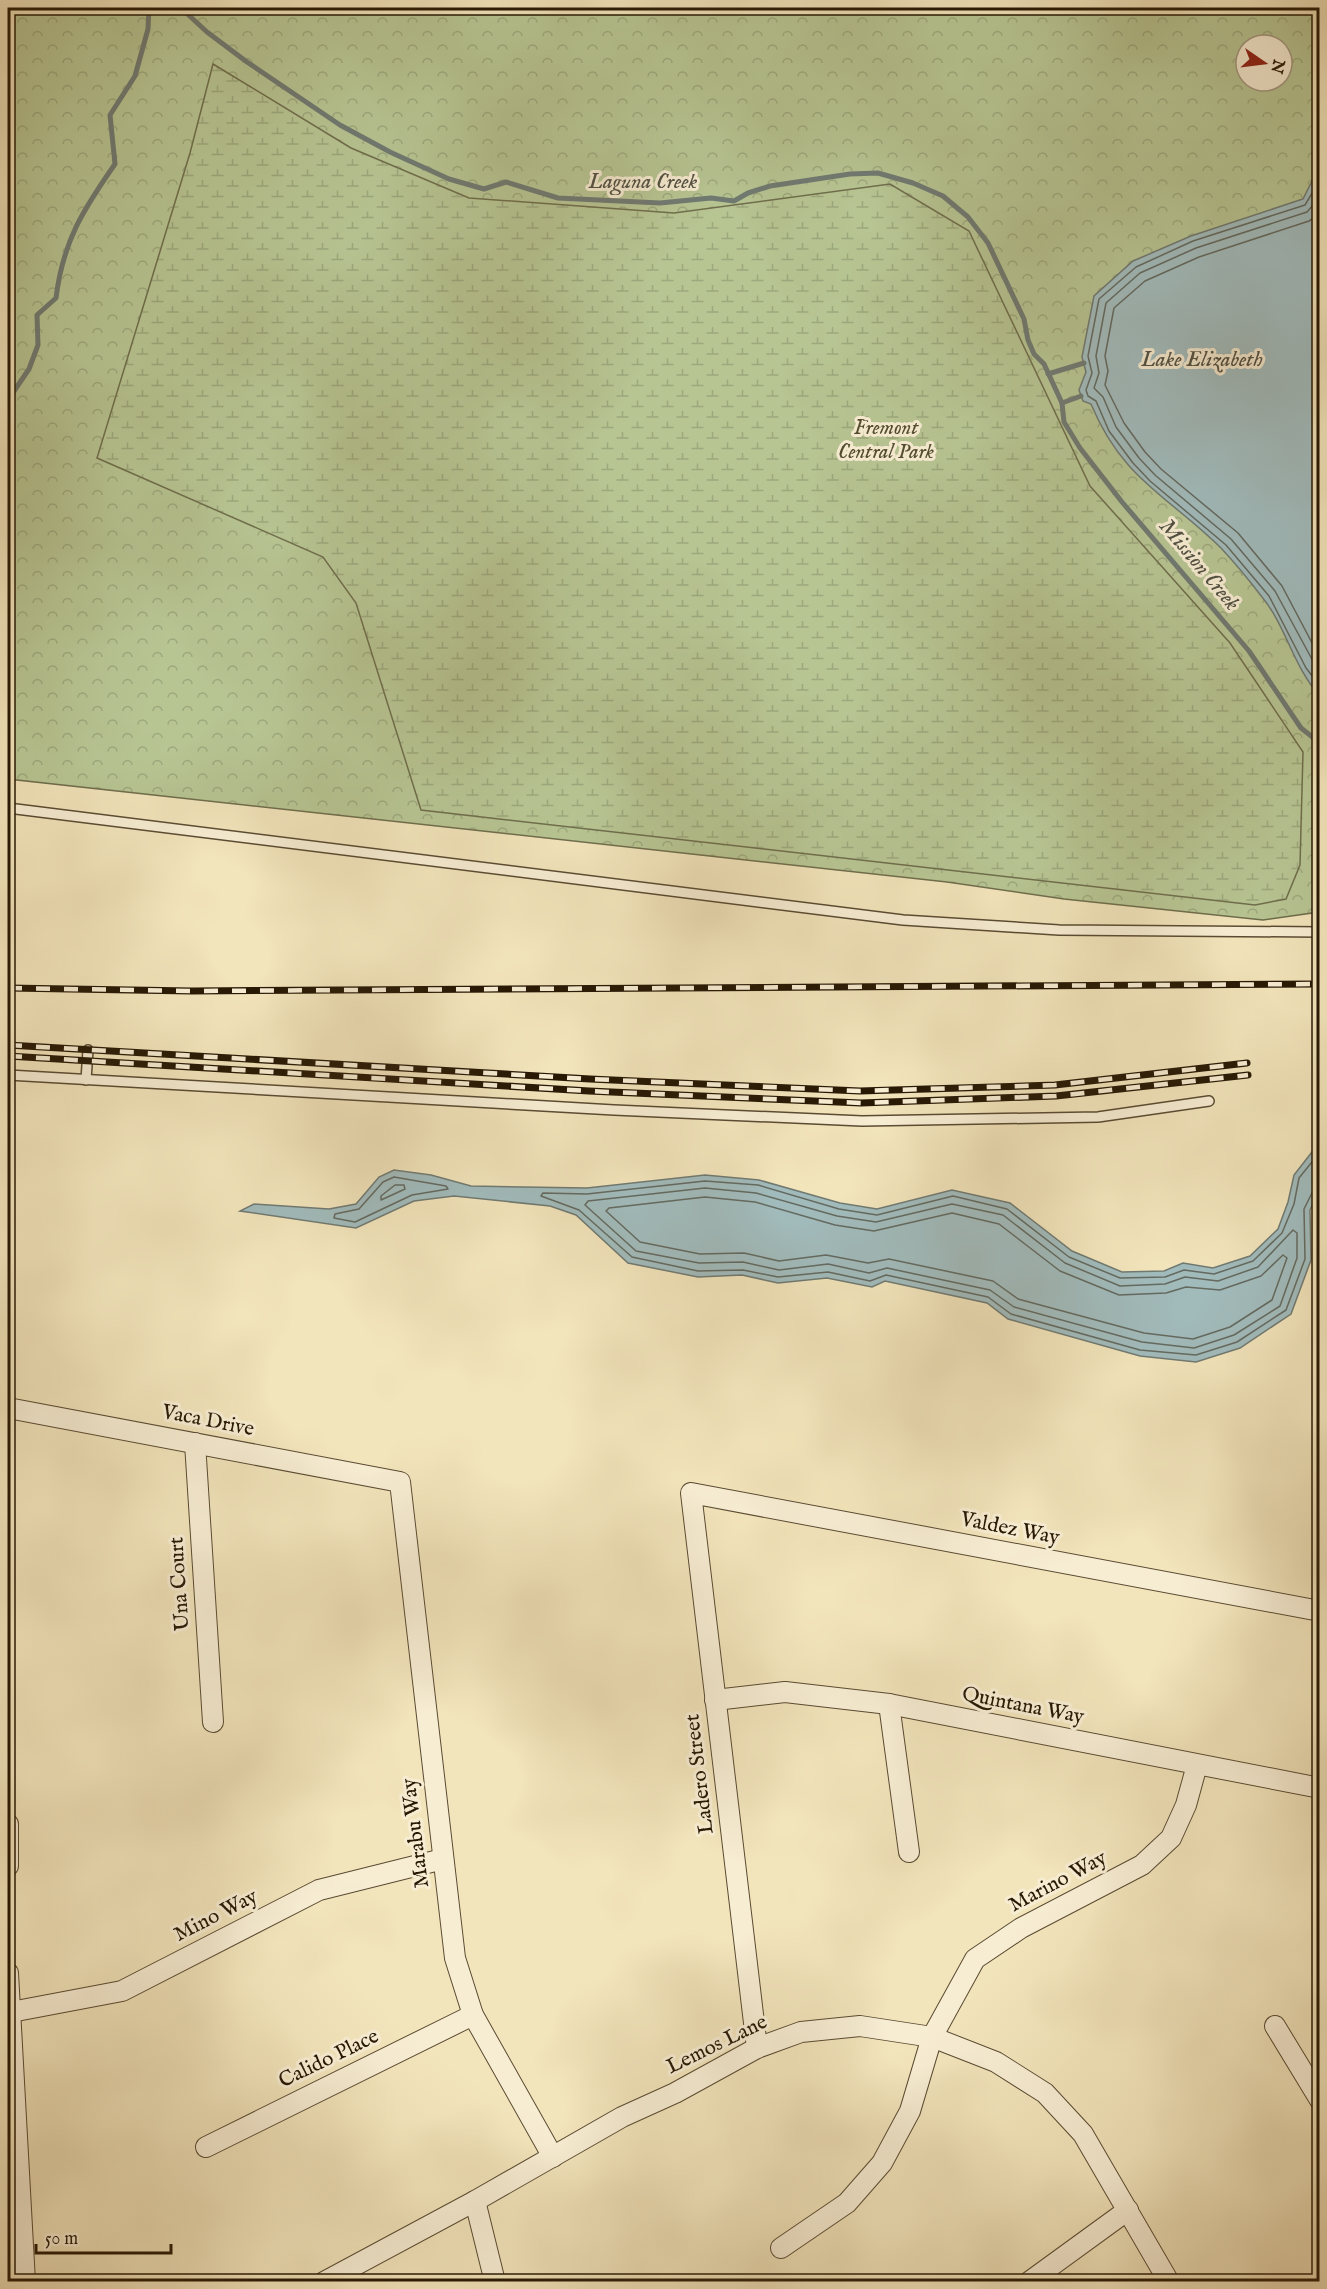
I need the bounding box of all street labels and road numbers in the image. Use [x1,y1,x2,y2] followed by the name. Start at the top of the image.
[159,1399,257,1443] street label: Vaca Drive
[957,1506,1062,1552] street label: Valdez Way
[163,1536,197,1632] street label: Una Court
[960,1681,1087,1731] street label: Quintana Way
[679,1712,721,1836] street label: Ladero Street
[396,1776,436,1889] street label: Marabu Way
[1004,1845,1112,1919] street label: Marino Way
[170,1883,263,1949] street label: Mino Way
[662,2009,772,2081] street label: Lemos Lane
[275,2023,384,2095] street label: Calido Place

